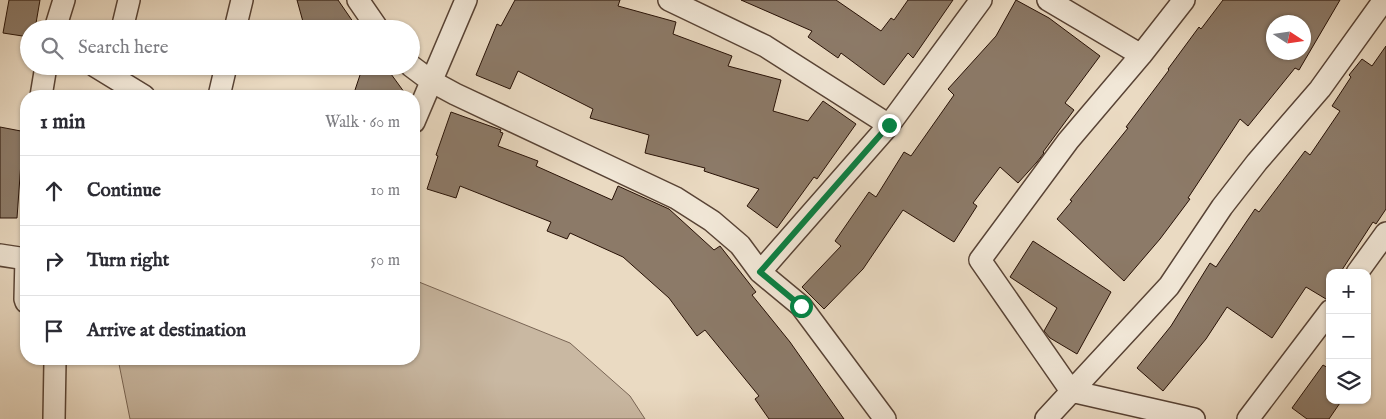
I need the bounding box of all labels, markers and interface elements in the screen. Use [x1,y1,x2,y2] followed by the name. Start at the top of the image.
[1266,15,1311,60] north arrow
[20,20,420,75] search box
[38,34,66,62] icon: search
[78,36,169,60] text: Search here
[40,109,85,136] text: 1 min
[325,113,400,133] text: Walk · 60 m
[878,114,901,137] route end
[40,177,68,205] icon: ahead
[87,179,161,203] text: Continue
[370,181,400,201] text: 10 m
[40,247,68,275] icon: right
[87,249,169,273] text: Turn right
[371,251,400,271] text: 50 m
[1326,269,1371,404] map controls
[1326,269,1371,314] button: +
[790,295,813,318] route start
[1326,314,1371,359] button: −
[40,317,68,345] icon: arrive
[87,319,246,343] text: Arrive at destination
[1326,359,1371,404] button: layers

